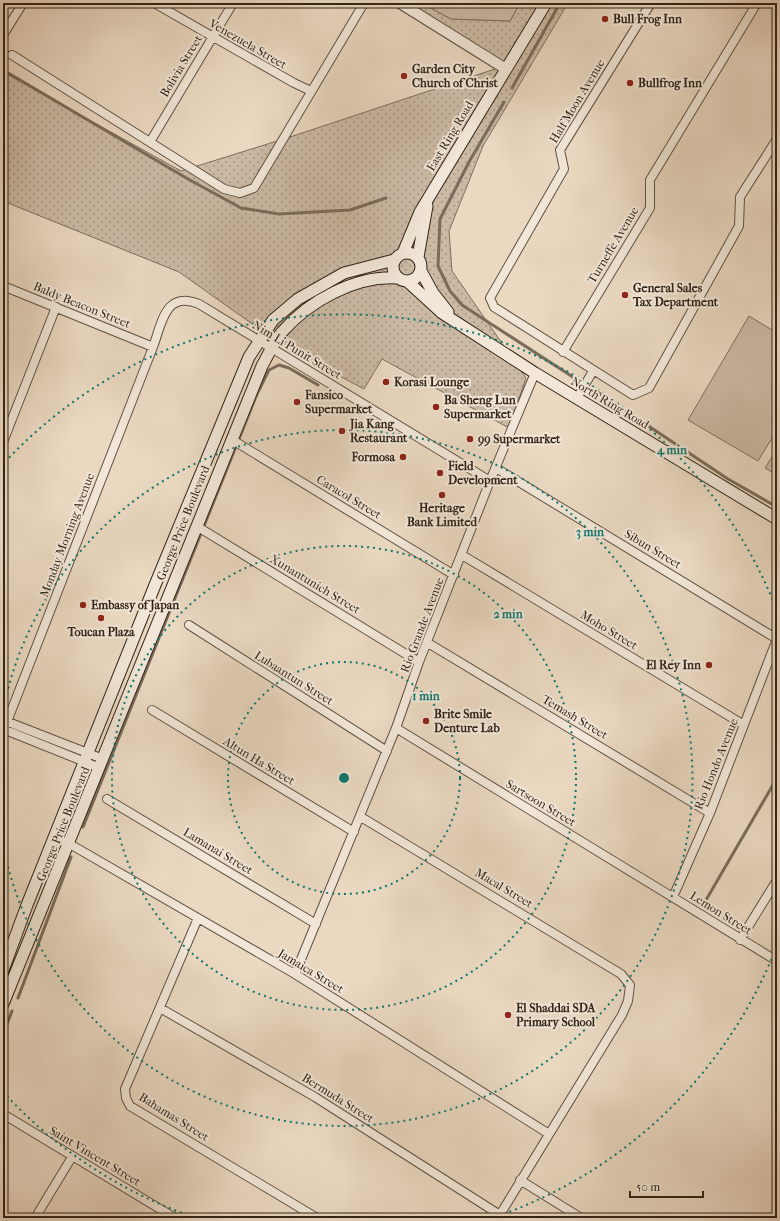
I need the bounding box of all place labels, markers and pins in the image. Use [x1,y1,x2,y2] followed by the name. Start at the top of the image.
[613,12,683,27] place label: Bull Frog Inn
[600,14,610,24] marker: Bull Frog Inn
[412,62,498,90] place label: Garden City Church of Christ
[399,71,409,81] marker: Garden City Church of Christ
[638,76,703,91] place label: Bullfrog Inn
[625,78,635,88] marker: Bullfrog Inn
[632,281,719,310] place label: General Sales Tax Department
[620,290,630,300] marker: General Sales Tax Department
[394,375,469,390] place label: Korasi Lounge
[381,377,391,387] marker: Korasi Lounge
[304,388,373,417] place label: Fansico Supermarket
[444,393,517,422] place label: Ba Sheng Lun Supermarket
[292,397,302,407] marker: Fansico Supermarket
[431,402,441,412] marker: Ba Sheng Lun Supermarket
[348,417,408,445] place label: Jia Kang Restaurant
[337,426,347,436] marker: Jia Kang Restaurant
[477,432,561,447] place label: 99 Supermarket
[465,434,475,444] marker: 99 Supermarket
[351,450,395,464] place label: Formosa
[398,452,408,462] marker: Formosa
[447,459,518,488] place label: Field Development
[435,468,445,478] marker: Field Development
[437,490,447,500] marker: Heritage Bank Limited
[407,501,477,529] place label: Heritage Bank Limited
[91,598,180,613] place label: Embassy of Japan
[78,600,88,610] marker: Embassy of Japan
[96,613,106,623] marker: Toucan Plaza
[66,625,135,639] place label: Toucan Plaza
[646,658,702,673] place label: El Rey Inn
[704,660,714,670] marker: El Rey Inn
[434,707,500,735] place label: Brite Smile Denture Lab
[421,716,431,726] marker: Brite Smile Denture Lab
[337,771,351,785] centre of rings
[516,1001,597,1030] place label: El Shaddai SDA Primary School
[503,1010,513,1020] marker: El Shaddai SDA Primary School

